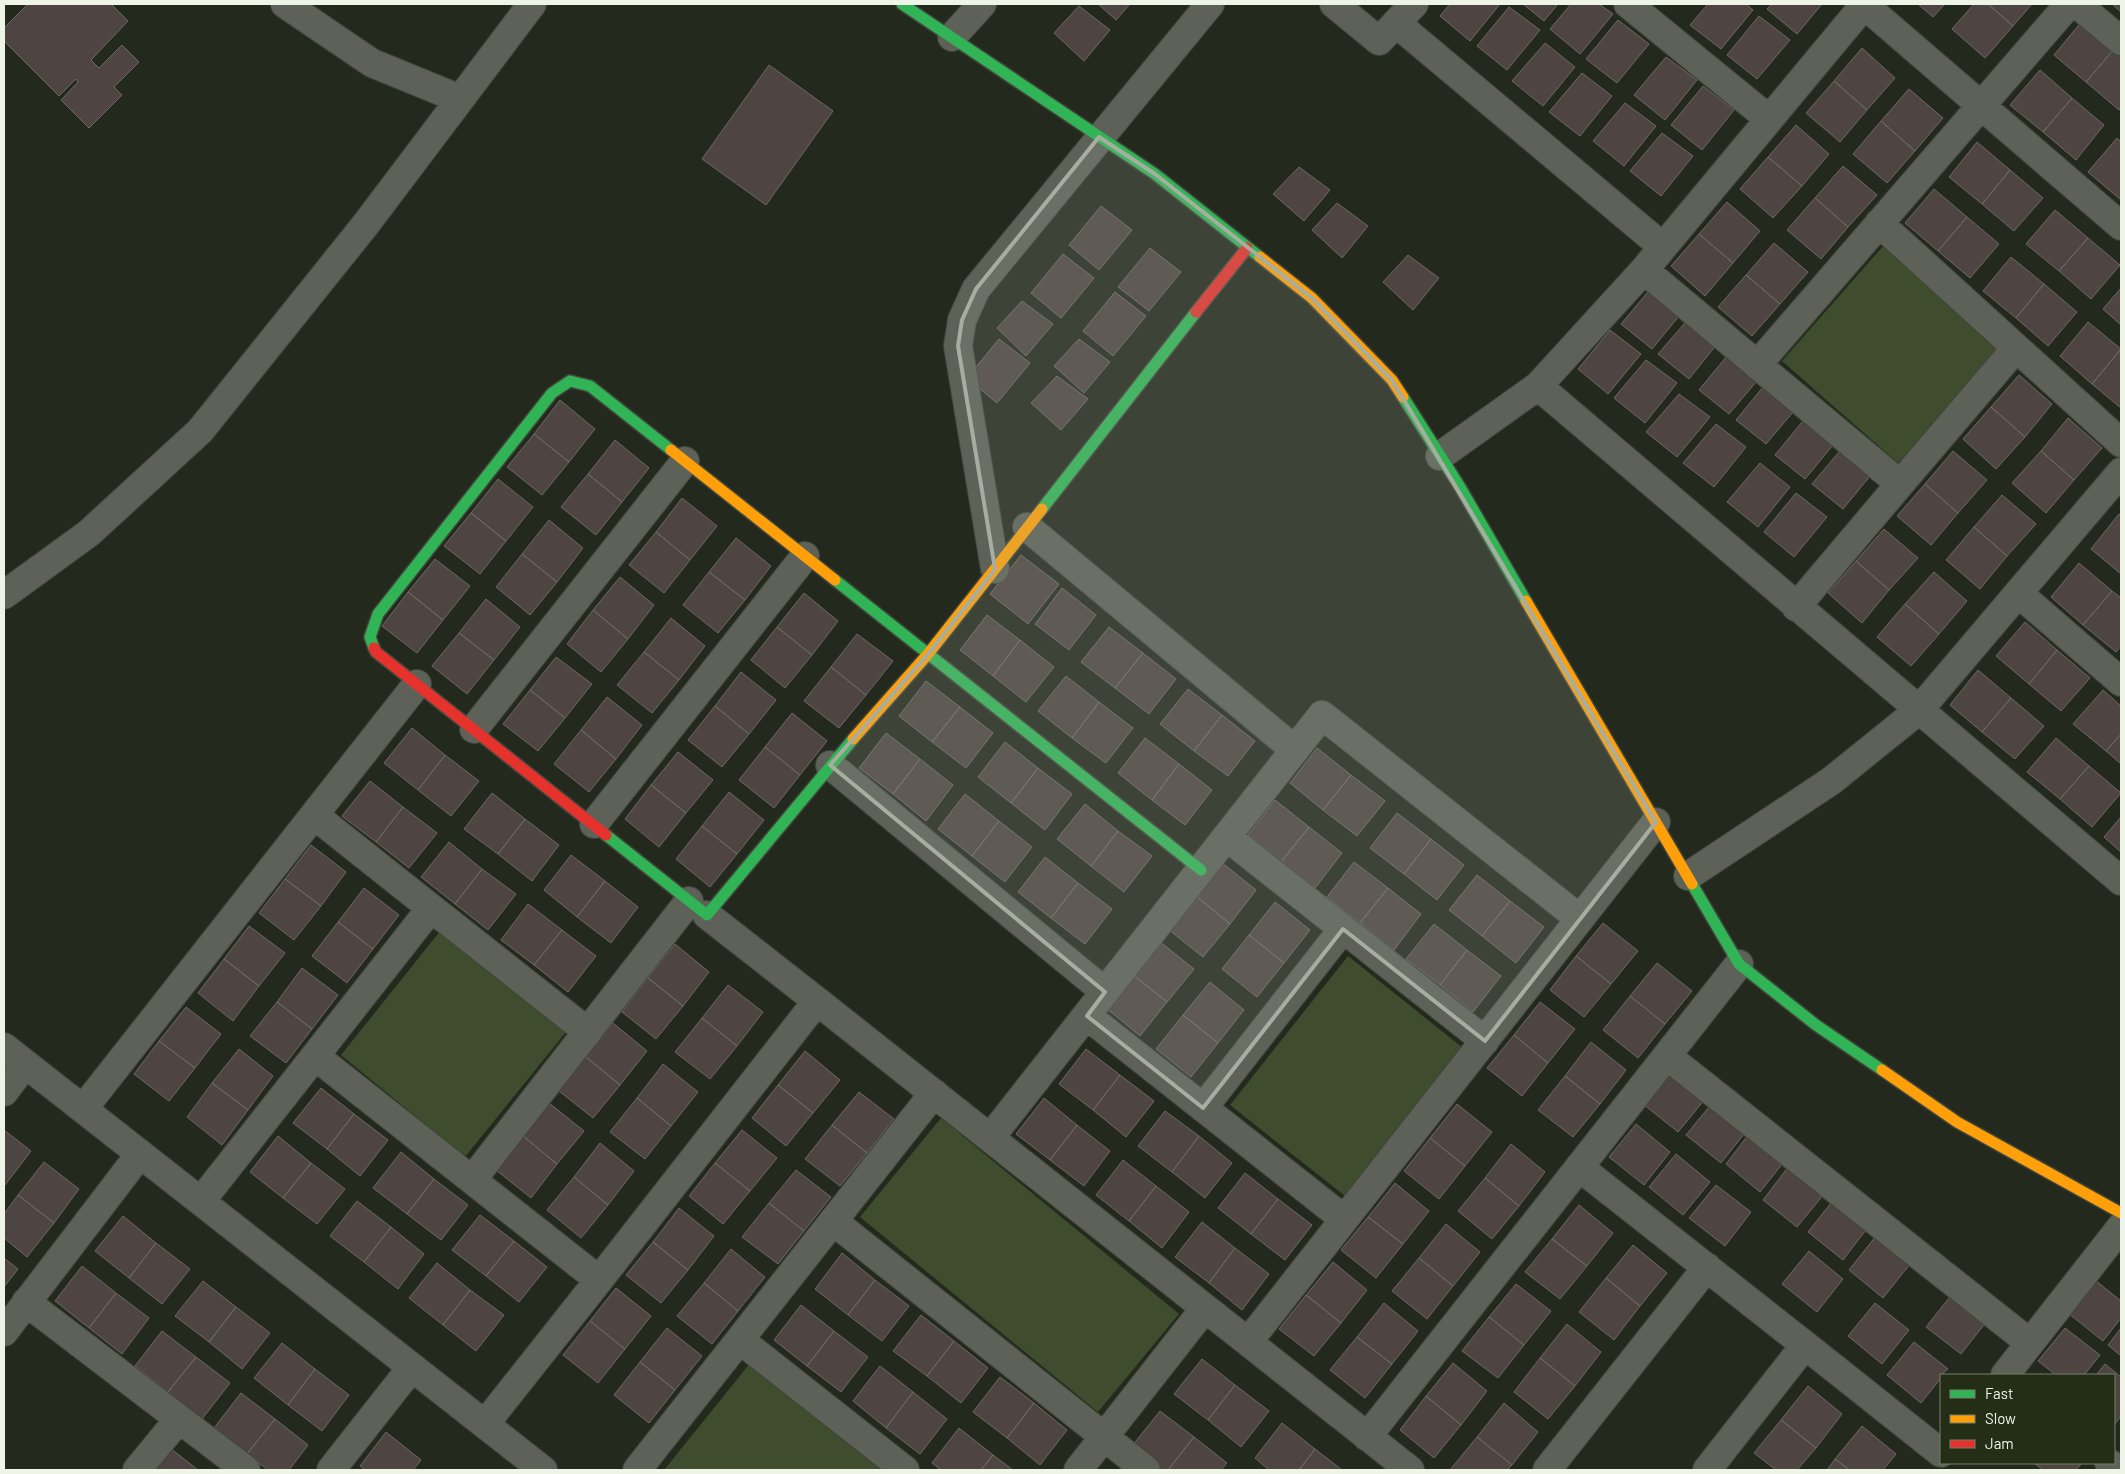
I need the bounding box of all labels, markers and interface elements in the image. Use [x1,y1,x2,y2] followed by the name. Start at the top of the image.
[1940,1374,2115,1464] legend
[1985,1384,2013,1402] text: Fast
[1985,1409,2016,1427] text: Slow
[1985,1434,2014,1452] text: Jam

